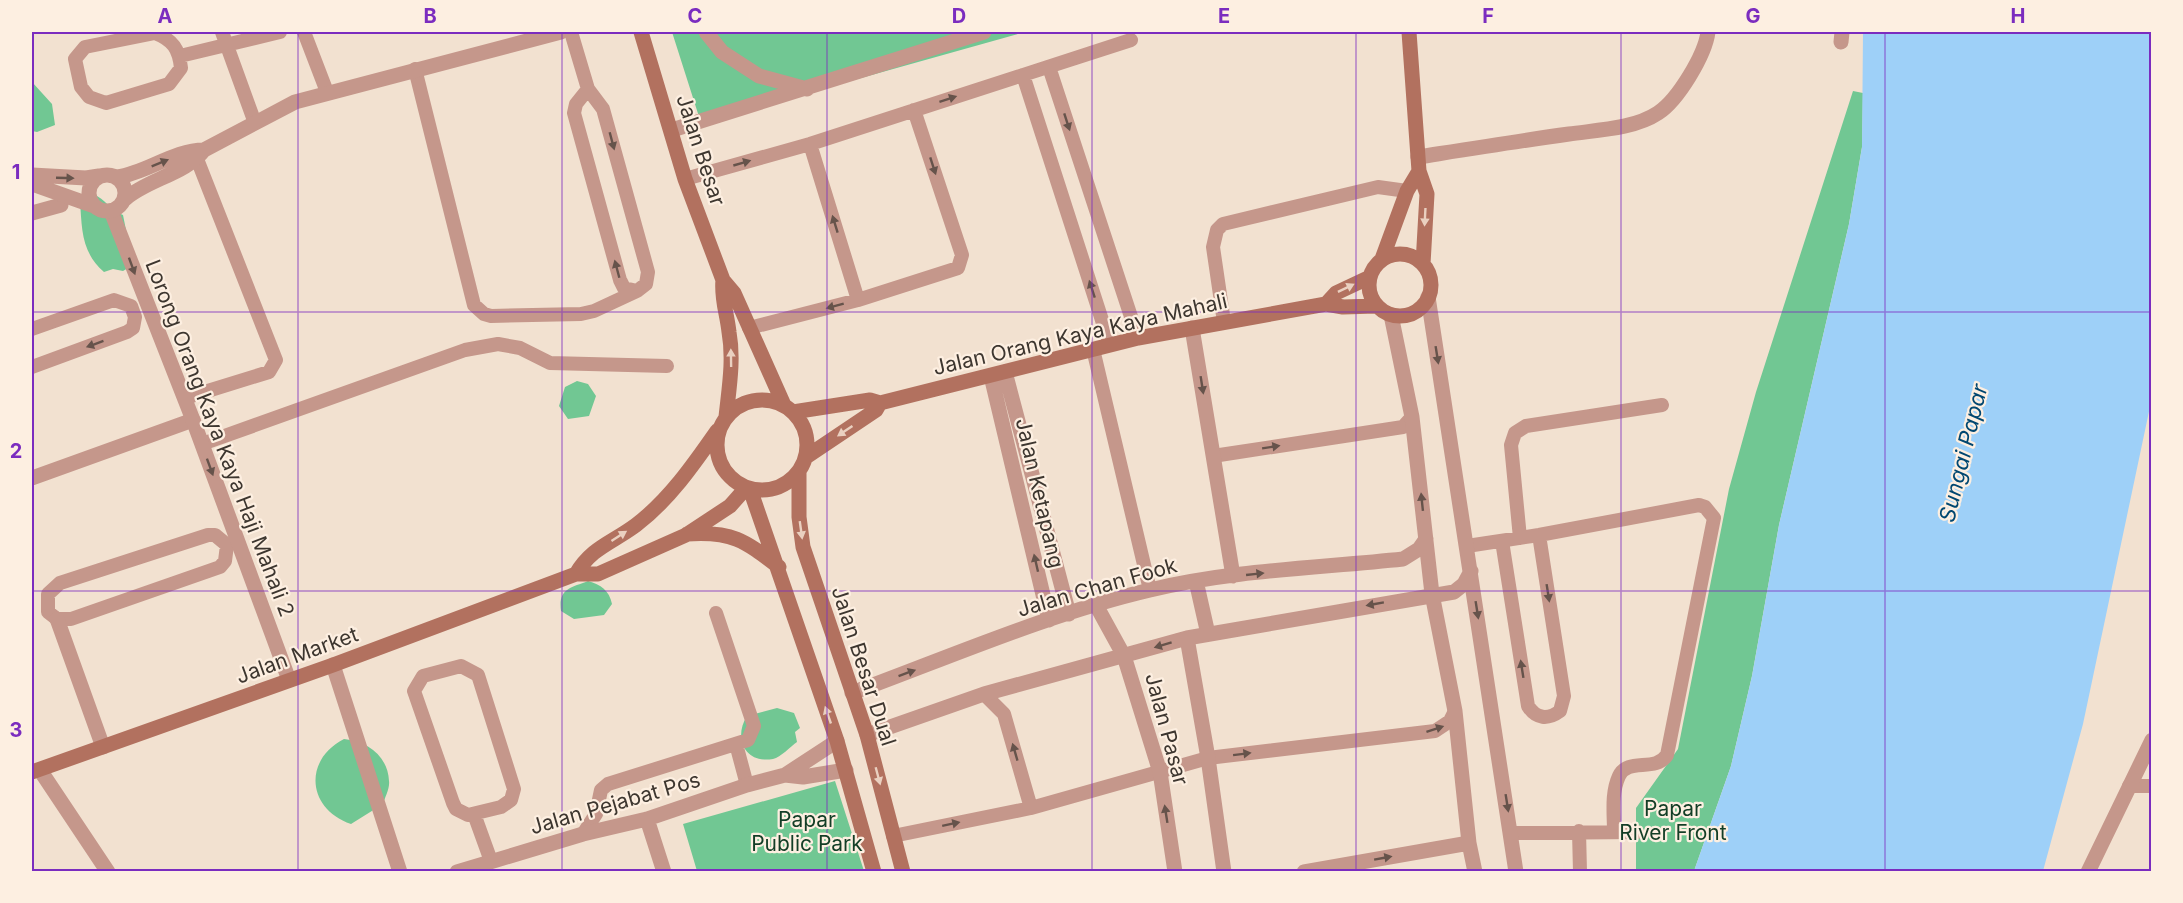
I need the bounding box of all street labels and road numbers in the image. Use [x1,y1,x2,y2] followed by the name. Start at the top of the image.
[671,91,731,209] street label: Jalan Besar
[140,256,300,620] street label: Lorong Orang Kaya Kaya Haji Mahali 2
[931,288,1229,380] street label: Jalan Orang Kaya Kaya Mahali
[1011,415,1069,571] street label: Jalan Ketapang
[1014,552,1180,622] street label: Jalan Chan Fook
[826,583,902,749] street label: Jalan Besar Dual
[233,621,362,689] street label: Jalan Market
[1140,670,1194,788] street label: Jalan Pasar
[527,767,703,839] street label: Jalan Pejabat Pos

